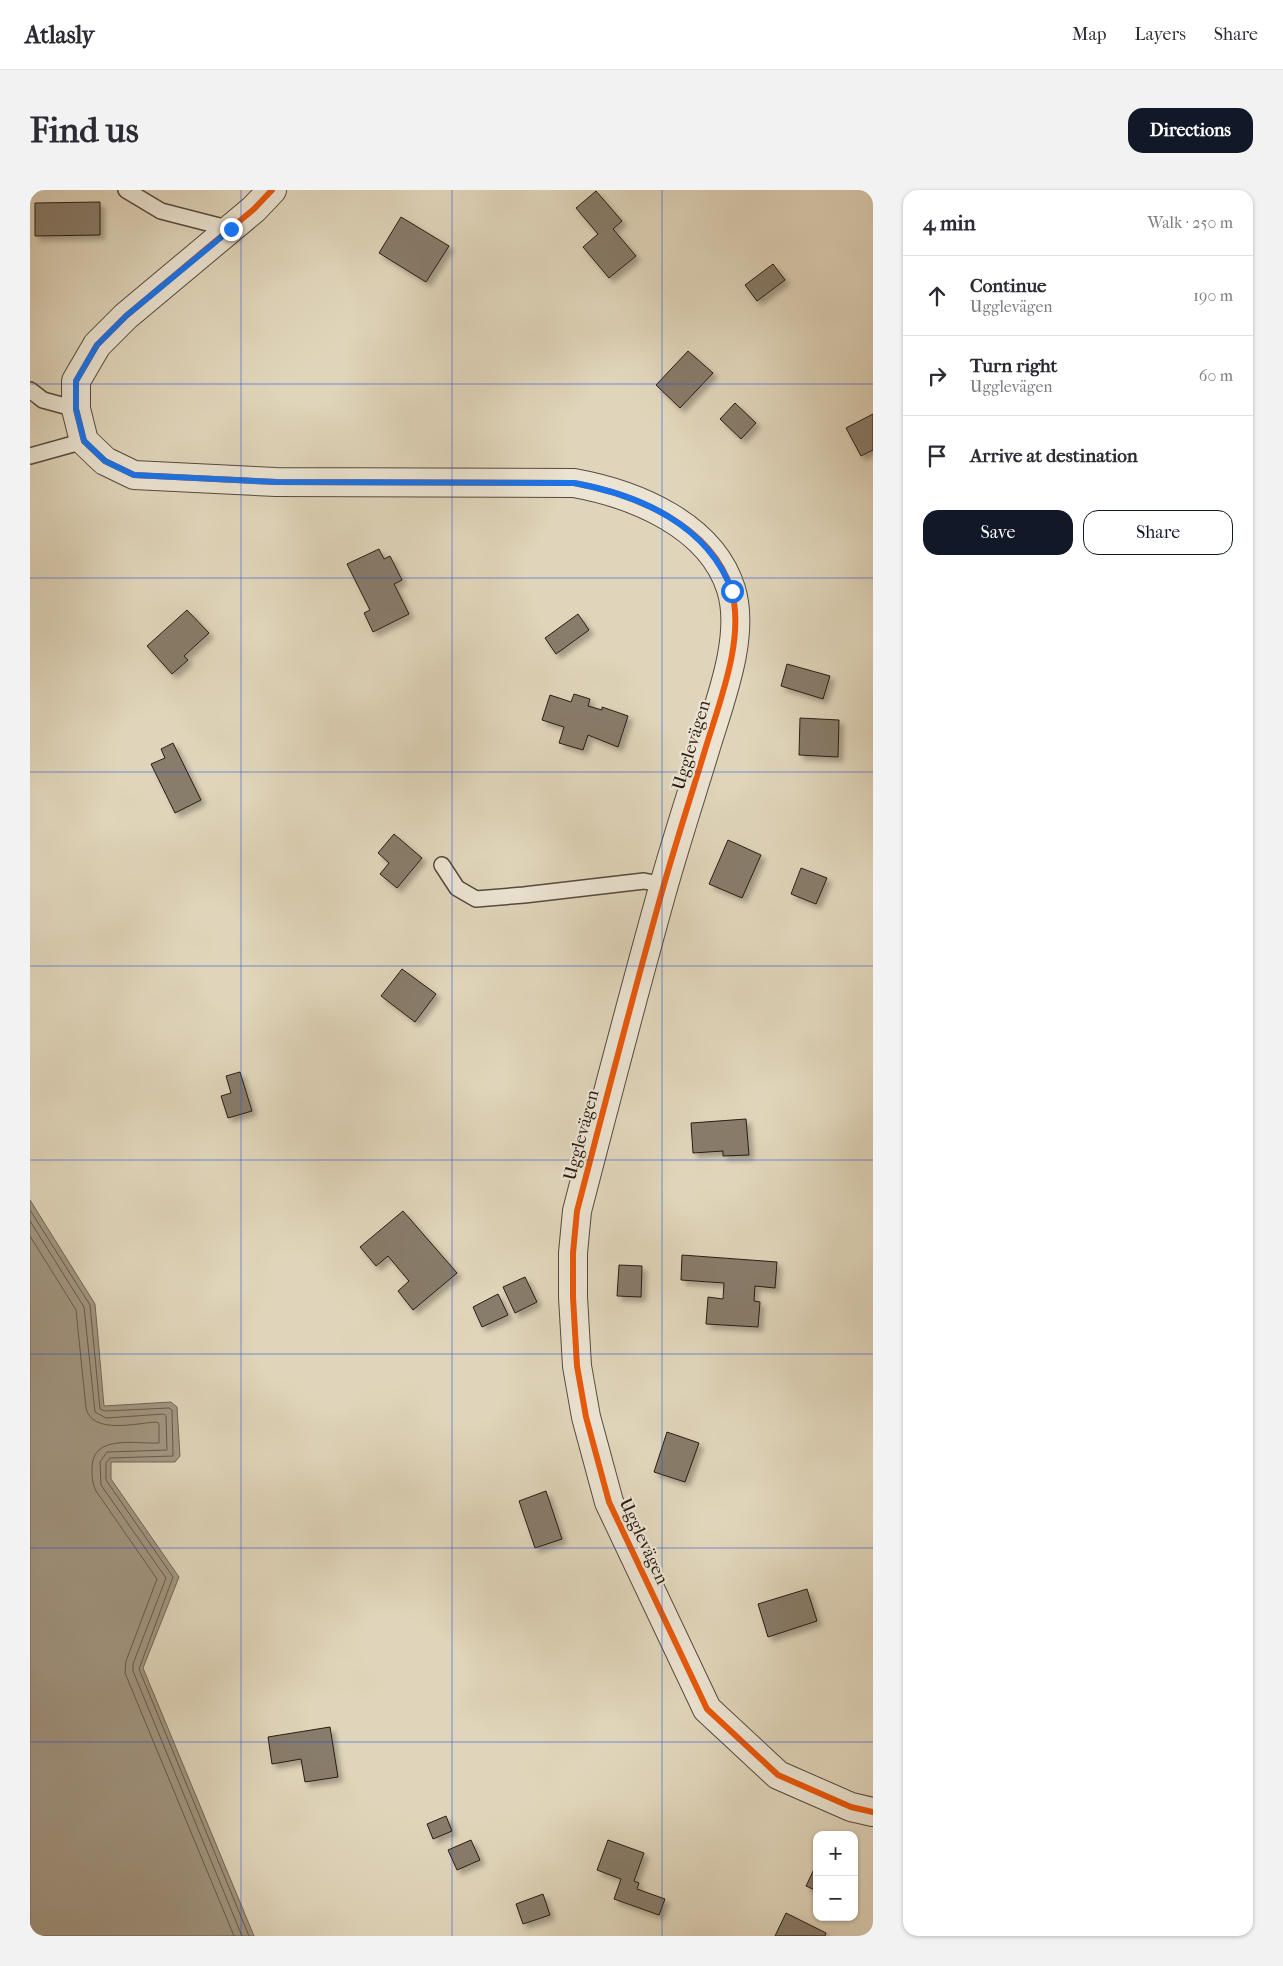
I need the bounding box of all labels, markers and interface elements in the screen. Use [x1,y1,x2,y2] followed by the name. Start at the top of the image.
[25,21,94,49] text: Atlasly
[1072,24,1106,45] text: Map
[1134,24,1186,45] text: Layers
[1214,24,1258,45] text: Share
[1128,108,1253,153] button: Directions
[30,110,139,151] text: Find us
[923,211,976,235] text: 4 min
[1148,213,1233,232] text: Walk · 250 m
[220,218,243,241] route end
[970,275,1046,297] text: Continue
[923,282,951,310] icon: ahead
[1193,286,1233,305] text: 190 m
[970,297,1053,316] text: Ugglevägen
[970,355,1057,377] text: Turn right
[923,362,951,390] icon: right
[1199,366,1233,385] text: 60 m
[970,377,1053,396] text: Ugglevägen
[923,442,951,470] icon: arrive
[970,445,1138,467] text: Arrive at destination
[923,510,1073,555] button: Save
[1083,510,1233,555] button: Share
[721,580,744,603] route start
[668,697,715,793] street label: Ugglevägen
[559,1087,604,1183] street label: Ugglevägen
[614,1495,673,1588] street label: Ugglevägen
[813,1831,858,1921] map controls
[813,1831,858,1876] button: +
[813,1876,858,1921] button: −

